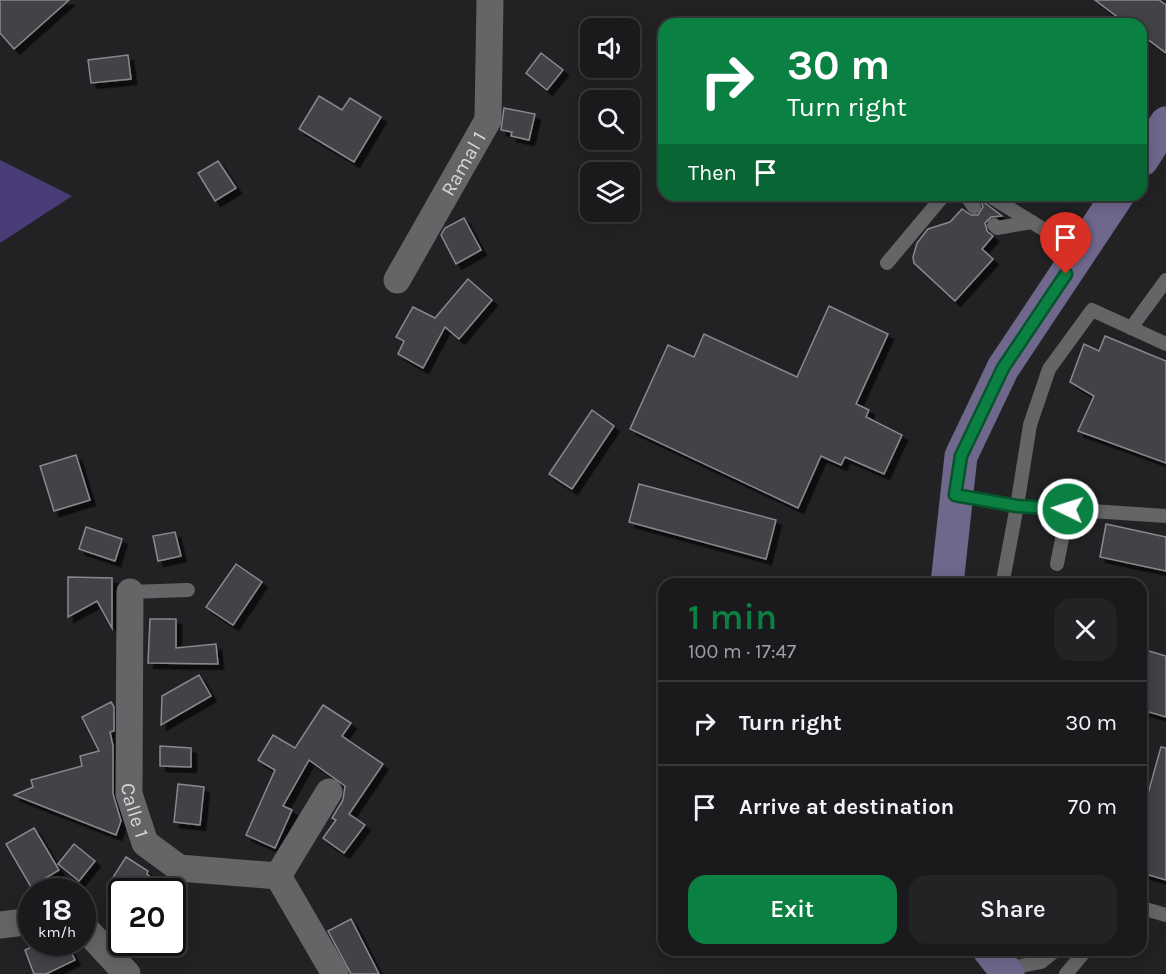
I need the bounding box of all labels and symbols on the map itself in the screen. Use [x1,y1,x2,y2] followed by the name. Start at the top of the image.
[436,128,491,200] street label: Ramal 1
[1040,212,1091,274] pin
[1036,477,1100,541] position arrow
[117,783,153,841] street label: Calle 1
[108,878,186,956] speed limit sign: 20

